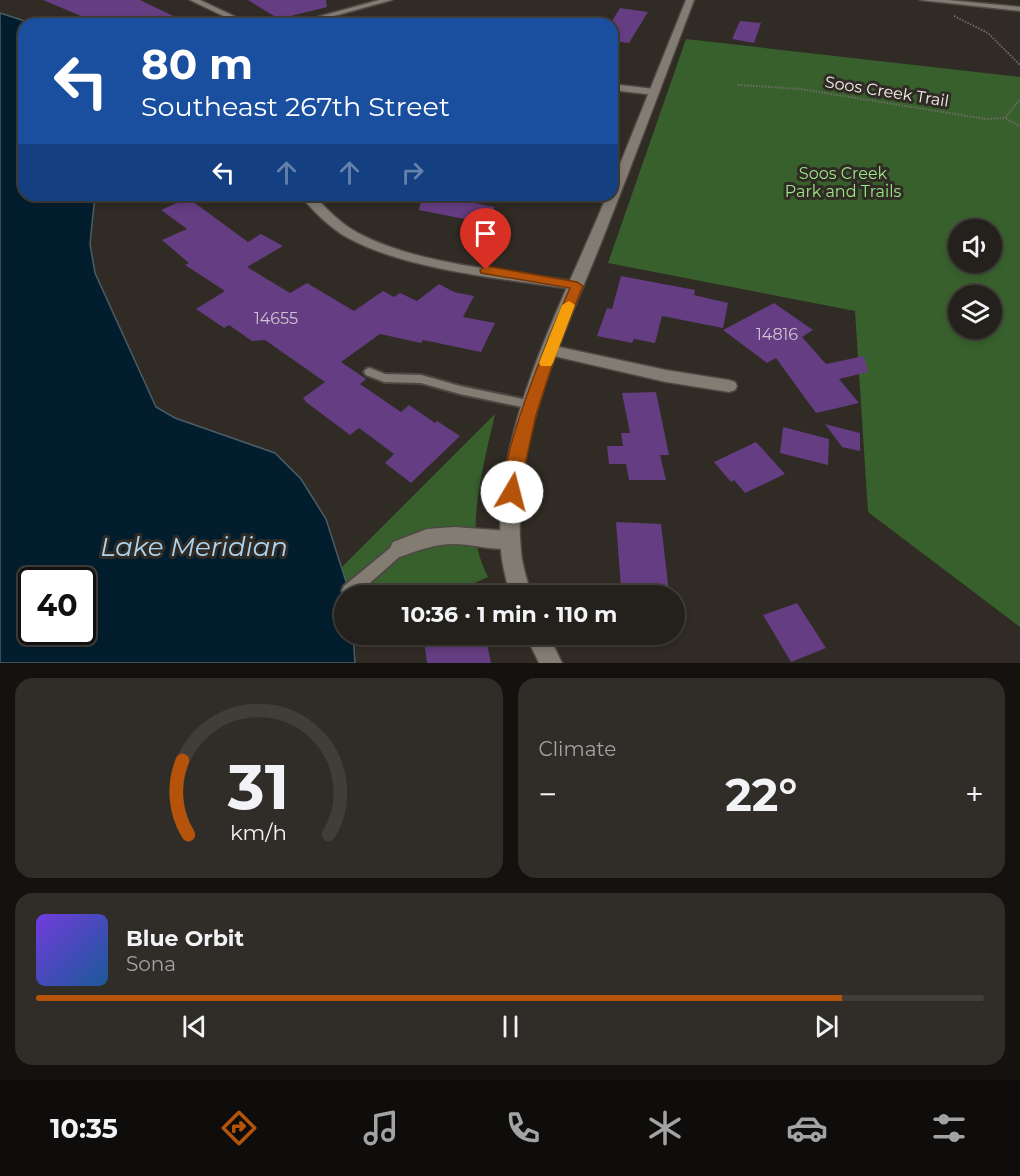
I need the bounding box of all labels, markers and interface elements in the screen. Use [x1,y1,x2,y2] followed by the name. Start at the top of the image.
[141,38,253,90] text: 80 m
[42,42,120,120] icon: left
[824,72,950,111] street label: Soos Creek Trail
[141,90,450,123] text: Southeast 267th Street
[207,156,240,189] icon: left
[270,156,303,189] icon: ahead
[333,156,366,189] icon: ahead
[396,156,429,189] icon: right
[785,164,901,201] park label: Soos Creek Park and Trails
[460,208,511,270] pin
[469,217,502,250] icon: arrive
[948,219,1002,339] map controls
[948,219,1002,273] button: sound
[948,285,1002,339] button: layers
[254,309,298,328] house number: 14655
[756,325,798,344] house number: 14816
[480,460,544,524] position arrow
[100,531,288,563] water label: Lake Meridian
[18,567,96,645] speed limit sign: 40
[402,601,617,628] text: 10:36 · 1 min · 110 m
[539,737,616,761] text: Climate
[227,749,289,825] text: 31
[725,767,797,822] text: 22°
[539,774,557,814] text: −
[965,774,984,814] text: +
[230,819,287,845] text: km/h
[126,925,244,952] text: Blue Orbit
[126,952,176,976] text: Sona
[178,1010,211,1043] icon: previous
[494,1010,527,1043] icon: pause
[810,1010,843,1043] icon: next
[218,1107,260,1149] icon: directions
[360,1107,402,1149] icon: music
[502,1107,544,1149] icon: phone
[644,1107,686,1149] icon: climate
[786,1107,828,1149] icon: car
[928,1107,970,1149] icon: filters
[50,1112,118,1145] text: 10:35

